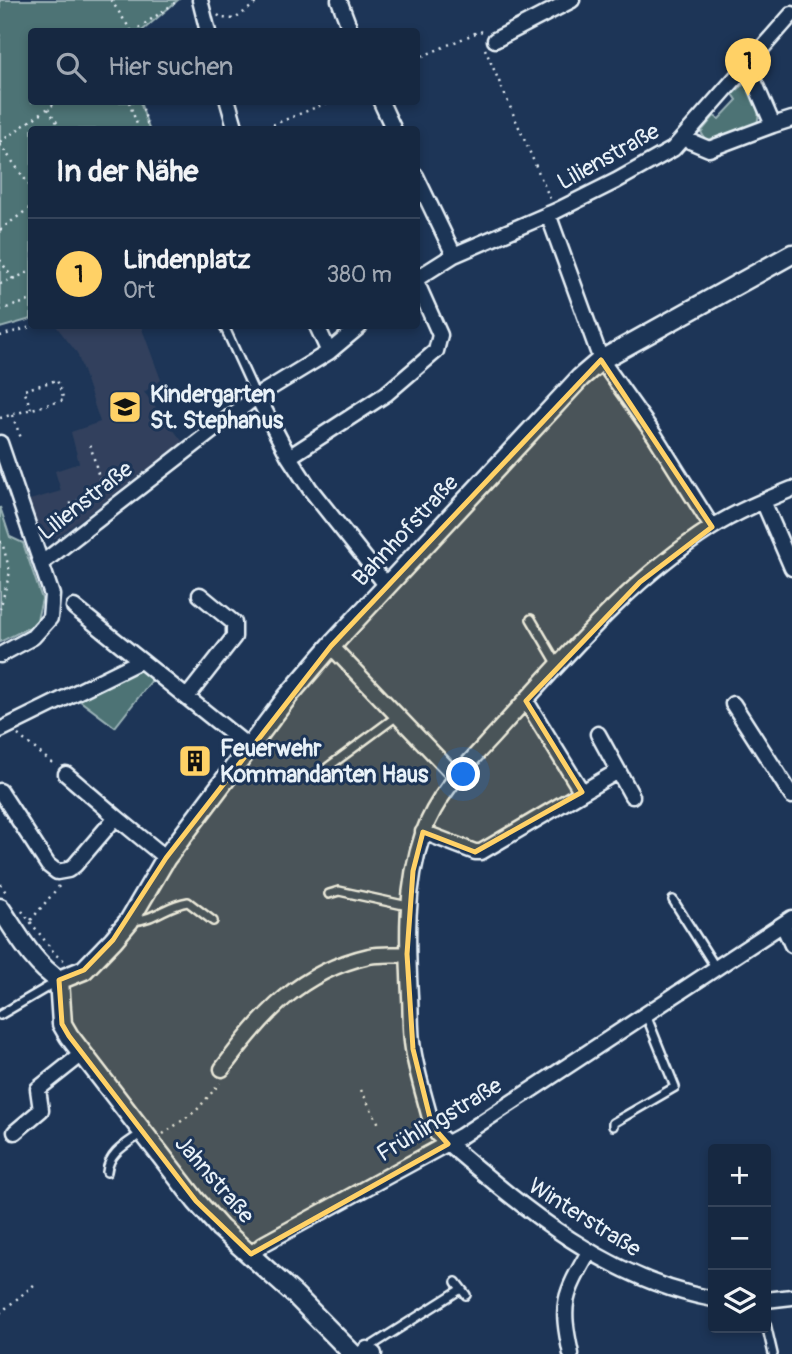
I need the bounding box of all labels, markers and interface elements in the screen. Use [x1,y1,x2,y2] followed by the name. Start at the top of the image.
[28,28,420,105] search box
[725,38,771,96] pin: 1
[52,48,90,86] icon: search
[108,51,233,83] text: Hier suchen
[552,116,665,196] street label: Lilienstraße
[56,153,198,190] text: In der Nähe
[123,244,251,276] text: Lindenplatz
[75,260,84,289] text: 1
[326,260,392,289] text: 380 m
[123,276,155,305] text: Ort
[150,380,284,435] place label: Kindergarten St. Stephanus
[106,388,144,426] school or university icon: Kindergarten St. Stephanus
[32,454,139,546] street label: Lilienstraße
[346,468,465,592] street label: Bahnhofstraße
[220,734,429,789] place label: Feuerwehr Kommandanten Haus
[176,742,214,780] building icon: Feuerwehr Kommandanten Haus
[446,757,480,791] your location
[371,1070,508,1168] street label: Frühlingstraße
[168,1129,261,1230] street label: Jahnstraße
[708,1144,771,1333] map controls
[708,1144,771,1207] button: +
[523,1171,647,1264] street label: Winterstraße
[708,1207,771,1270] button: −
[708,1270,771,1333] button: layers

